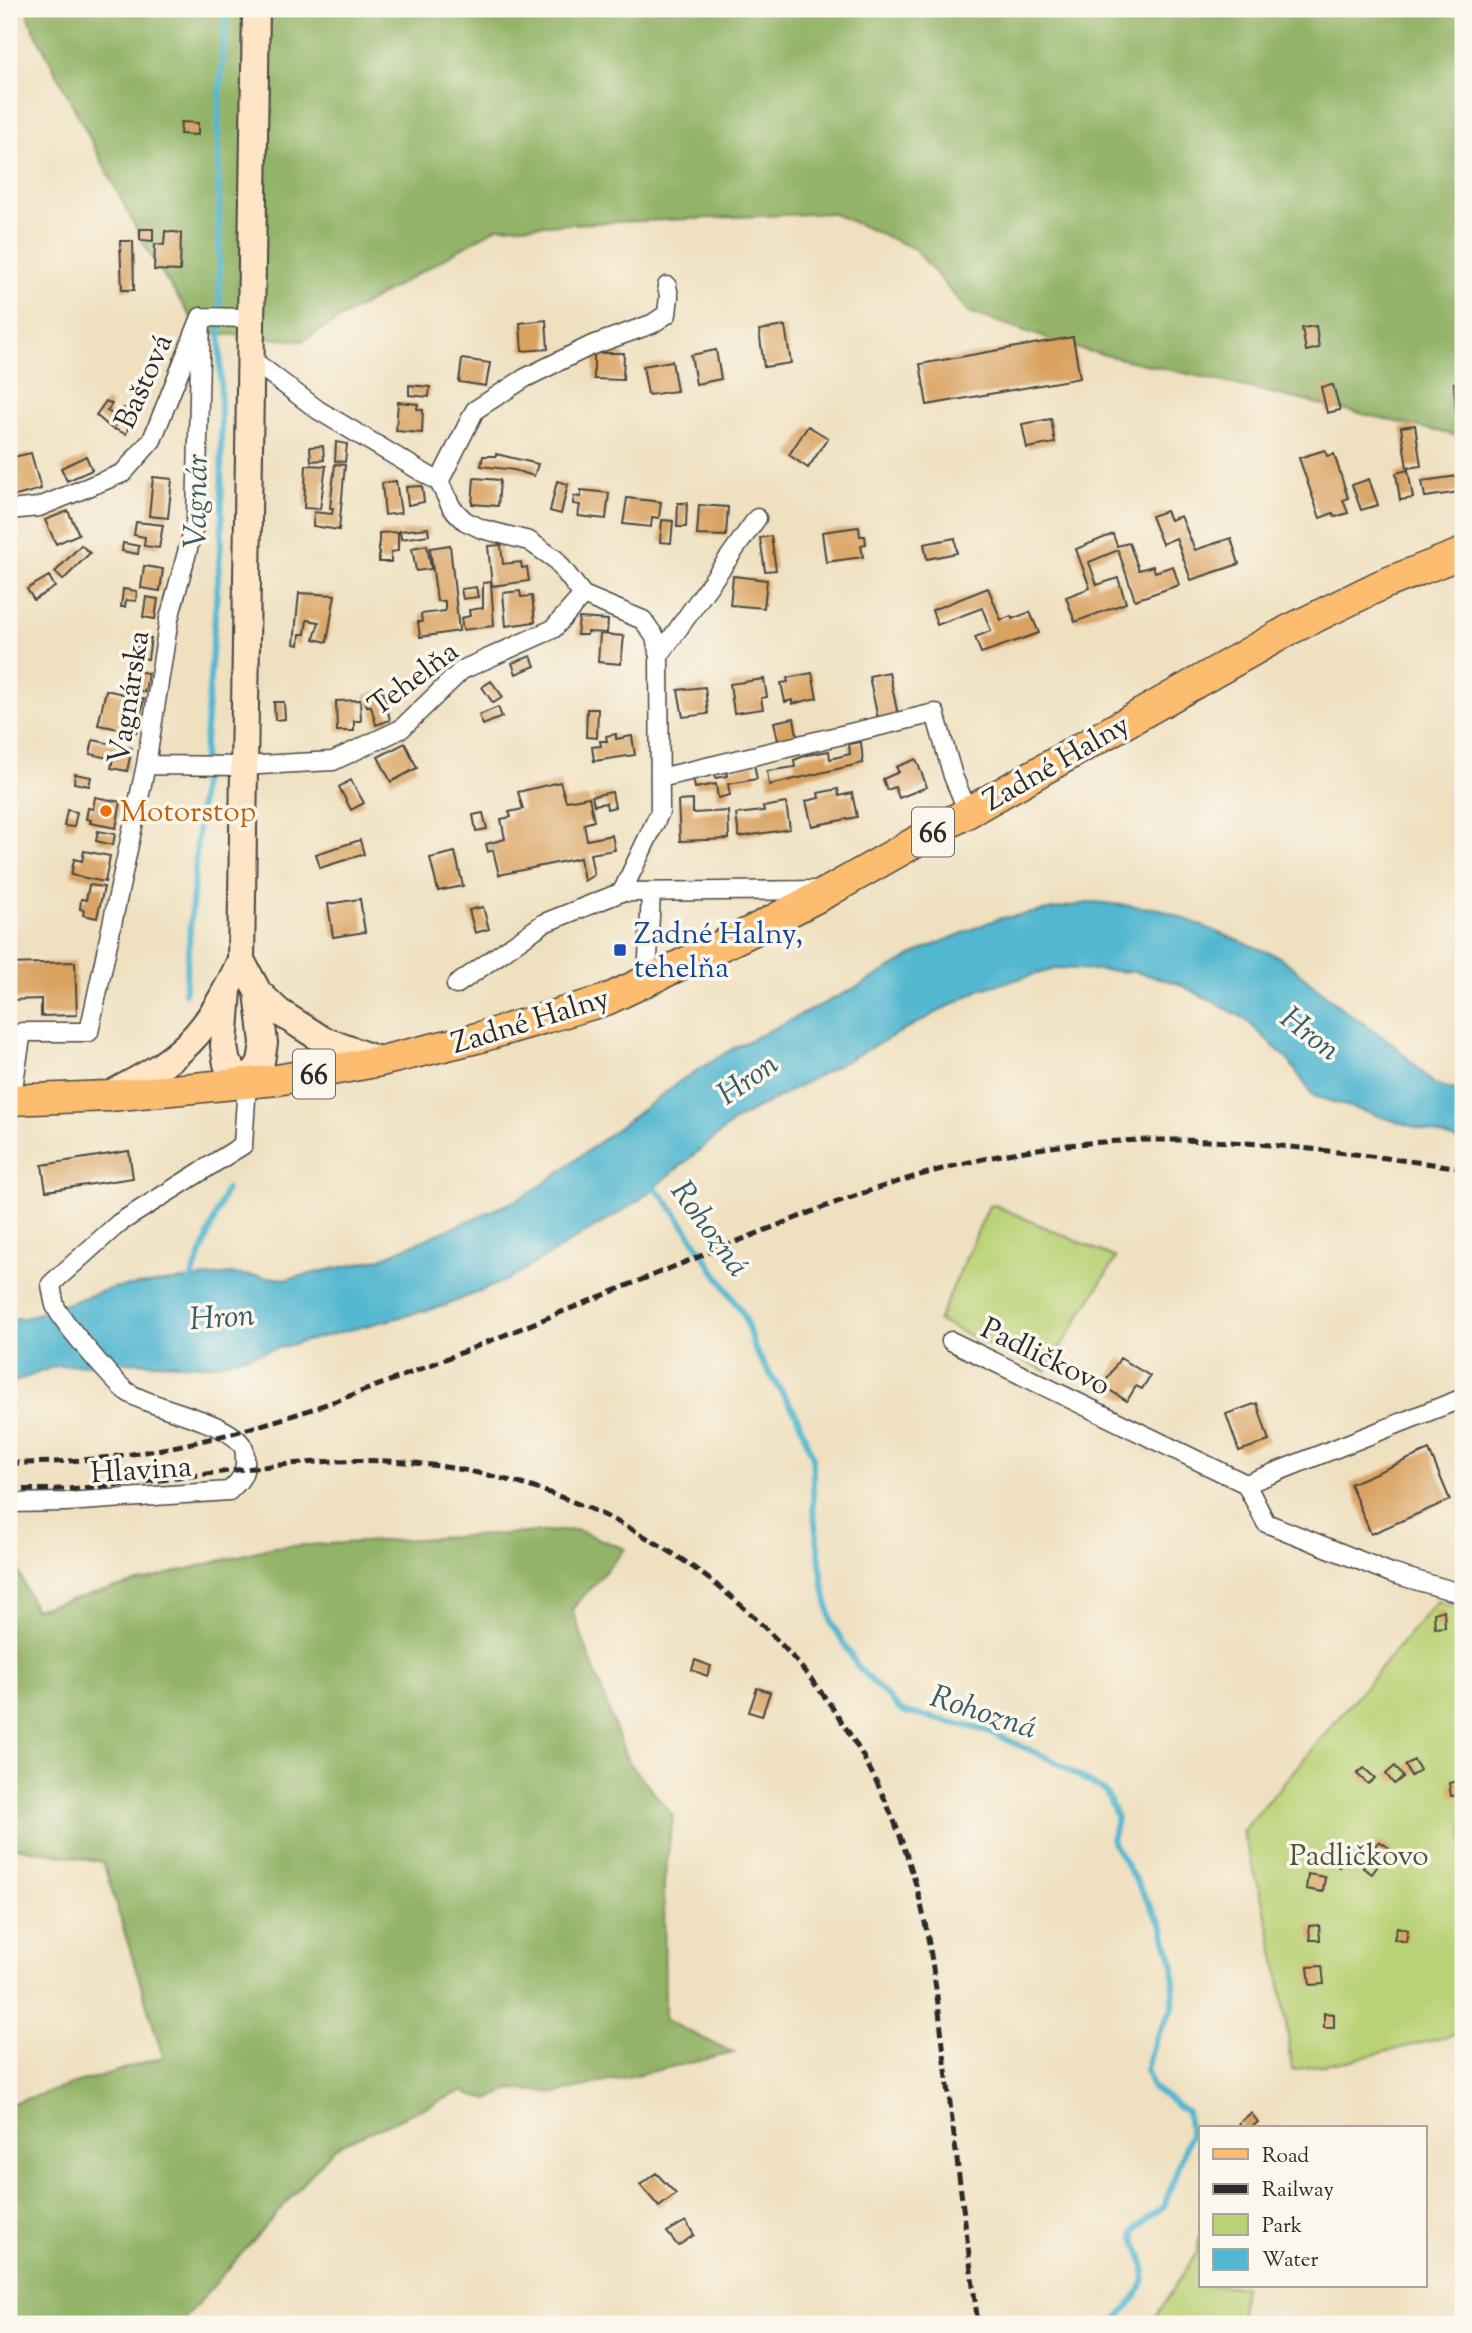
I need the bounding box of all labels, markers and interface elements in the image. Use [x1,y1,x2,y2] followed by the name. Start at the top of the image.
[105,328,185,436] street label: Baštová
[174,453,222,549] water label: Vagnár
[99,627,162,767] street label: Vagnárska
[360,632,469,728] street label: Tehelňa
[976,705,1139,823] street label: Zadné Halny
[120,792,256,835] place label: Motorstop
[98,803,114,819] marker: Motorstop
[912,808,954,856] road number: 66
[634,914,803,991] place label: Zadné Halny, tehelňa
[612,942,628,958] marker: Zadné Halny, tehelňa
[447,978,615,1067] street label: Zadné Halny
[1269,997,1349,1074] water label: Hron
[709,1043,789,1118] water label: Hron
[293,1050,335,1098] road number: 66
[658,1172,759,1288] water label: Rohozná
[188,1294,256,1344] water label: Hron
[973,1308,1117,1408] street label: Padličkovo
[89,1447,193,1496] street label: Hlavina
[924,1675,1042,1753] water label: Rohozná
[1289,1836,1429,1879] park label: Padličkovo
[1199,2126,1426,2288] legend
[1262,2142,1309,2172] text: Road
[1262,2176,1334,2206] text: Railway
[1262,2212,1303,2242] text: Park
[1262,2246,1319,2276] text: Water

